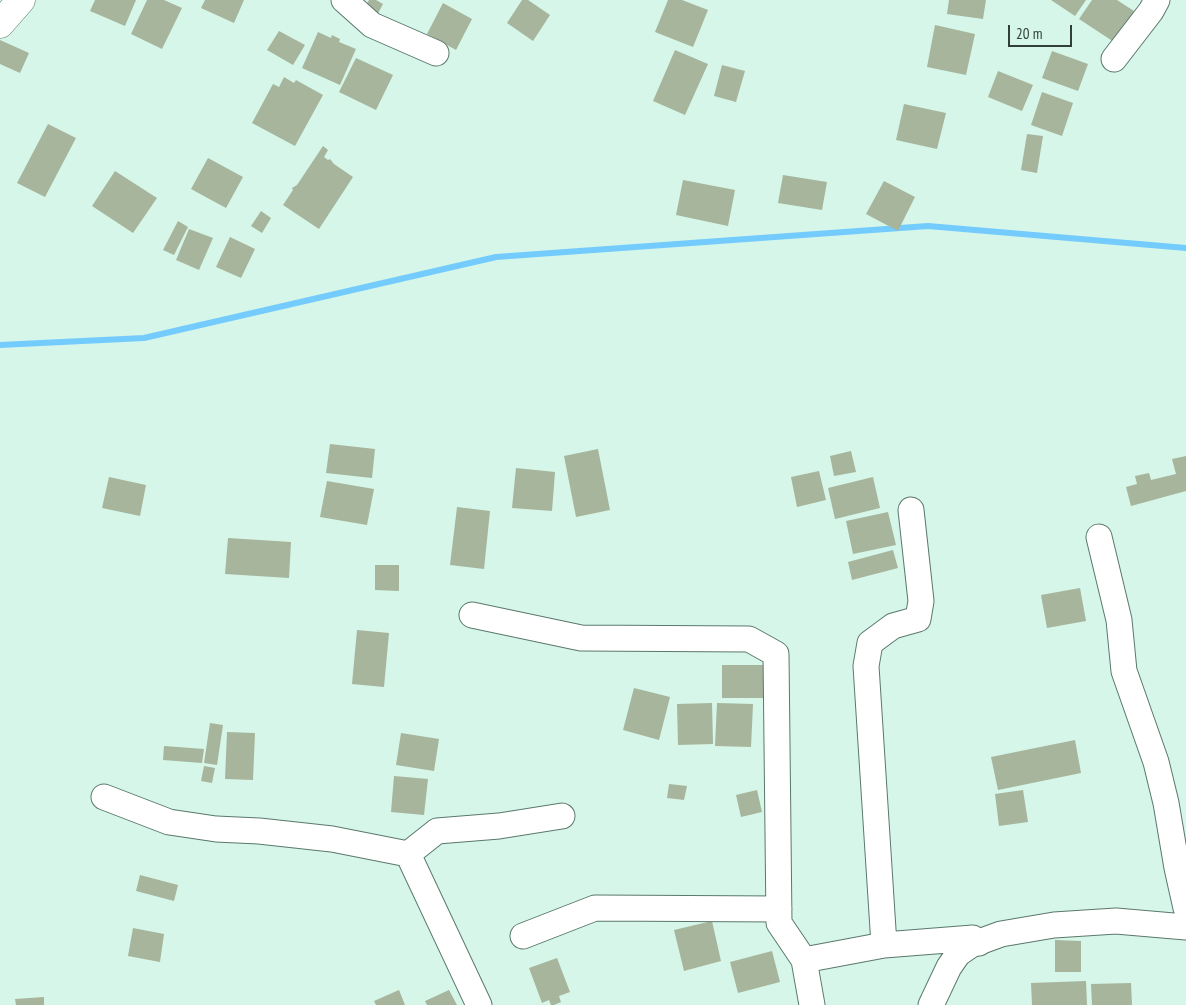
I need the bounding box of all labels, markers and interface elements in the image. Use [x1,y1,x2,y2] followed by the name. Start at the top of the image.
[1011,15,1075,47] scale bar
[1016,24,1042,43] text: 20 m

